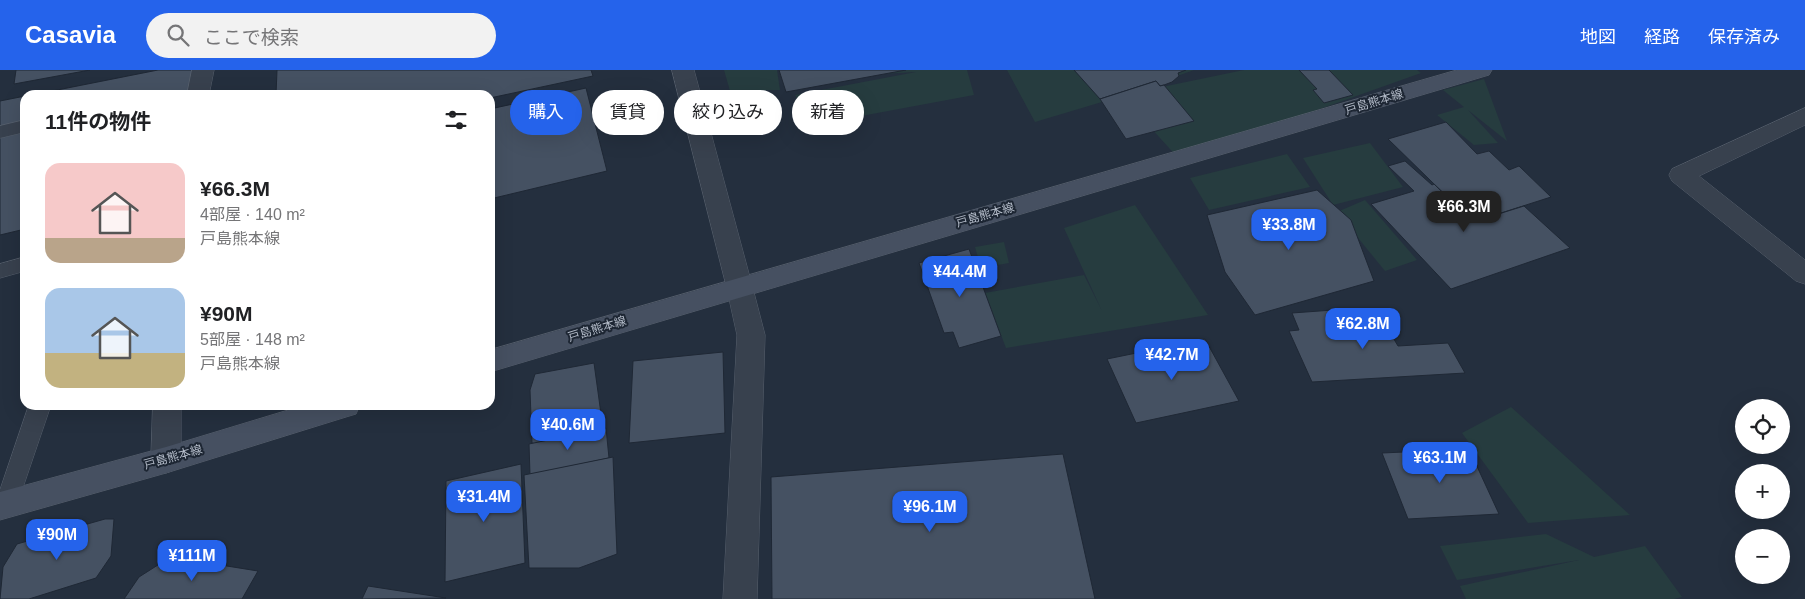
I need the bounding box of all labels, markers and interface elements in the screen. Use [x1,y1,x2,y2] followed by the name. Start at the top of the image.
[146,13,496,58] search box
[25,21,116,48] text: Casavia
[164,21,192,49] icon: search
[204,27,299,48] text: ここで検索
[1580,27,1616,47] text: 地図
[1644,27,1680,47] text: 経路
[1708,27,1780,47] text: 保存済み
[1343,87,1405,117] street label: 戸島熊本線
[510,90,582,135] chip: 購入
[592,90,664,135] chip: 賃貸
[674,90,782,135] chip: 絞り込み
[792,90,864,135] chip: 新着
[442,106,470,134] icon: filters
[45,110,151,133] text: 11件の物件
[200,177,270,200] text: ¥66.3M
[85,183,145,243] icon: home
[1423,190,1505,233] pin: ¥66.3M
[1437,198,1491,215] text: ¥66.3M
[954,200,1016,230] street label: 戸島熊本線
[200,206,305,223] text: 4部屋 · 140 m²
[1248,208,1330,251] pin: ¥33.8M
[1262,216,1316,233] text: ¥33.8M
[200,230,280,247] text: 戸島熊本線
[919,256,1001,298] pin: ¥44.4M
[933,263,987,280] text: ¥44.4M
[200,302,253,325] text: ¥90M
[85,308,145,368] icon: home
[1322,308,1404,350] pin: ¥62.8M
[566,314,628,344] street label: 戸島熊本線
[1336,315,1390,332] text: ¥62.8M
[200,331,305,348] text: 5部屋 · 148 m²
[1131,338,1213,381] pin: ¥42.7M
[1145,346,1199,363] text: ¥42.7M
[200,355,280,372] text: 戸島熊本線
[1735,399,1790,584] map controls
[1735,399,1790,454] button: locate
[527,408,609,451] pin: ¥40.6M
[541,416,595,433] text: ¥40.6M
[142,442,204,472] street label: 戸島熊本線
[1399,442,1481,484] pin: ¥63.1M
[1413,449,1467,466] text: ¥63.1M
[1735,464,1790,519] button: +
[443,480,525,523] pin: ¥31.4M
[457,488,511,505] text: ¥31.4M
[889,490,971,533] pin: ¥96.1M
[903,498,957,515] text: ¥96.1M
[27,518,87,561] pin: ¥90M
[37,526,77,543] text: ¥90M
[1735,529,1790,584] button: −
[157,540,227,582] pin: ¥111M
[168,547,216,564] text: ¥111M

